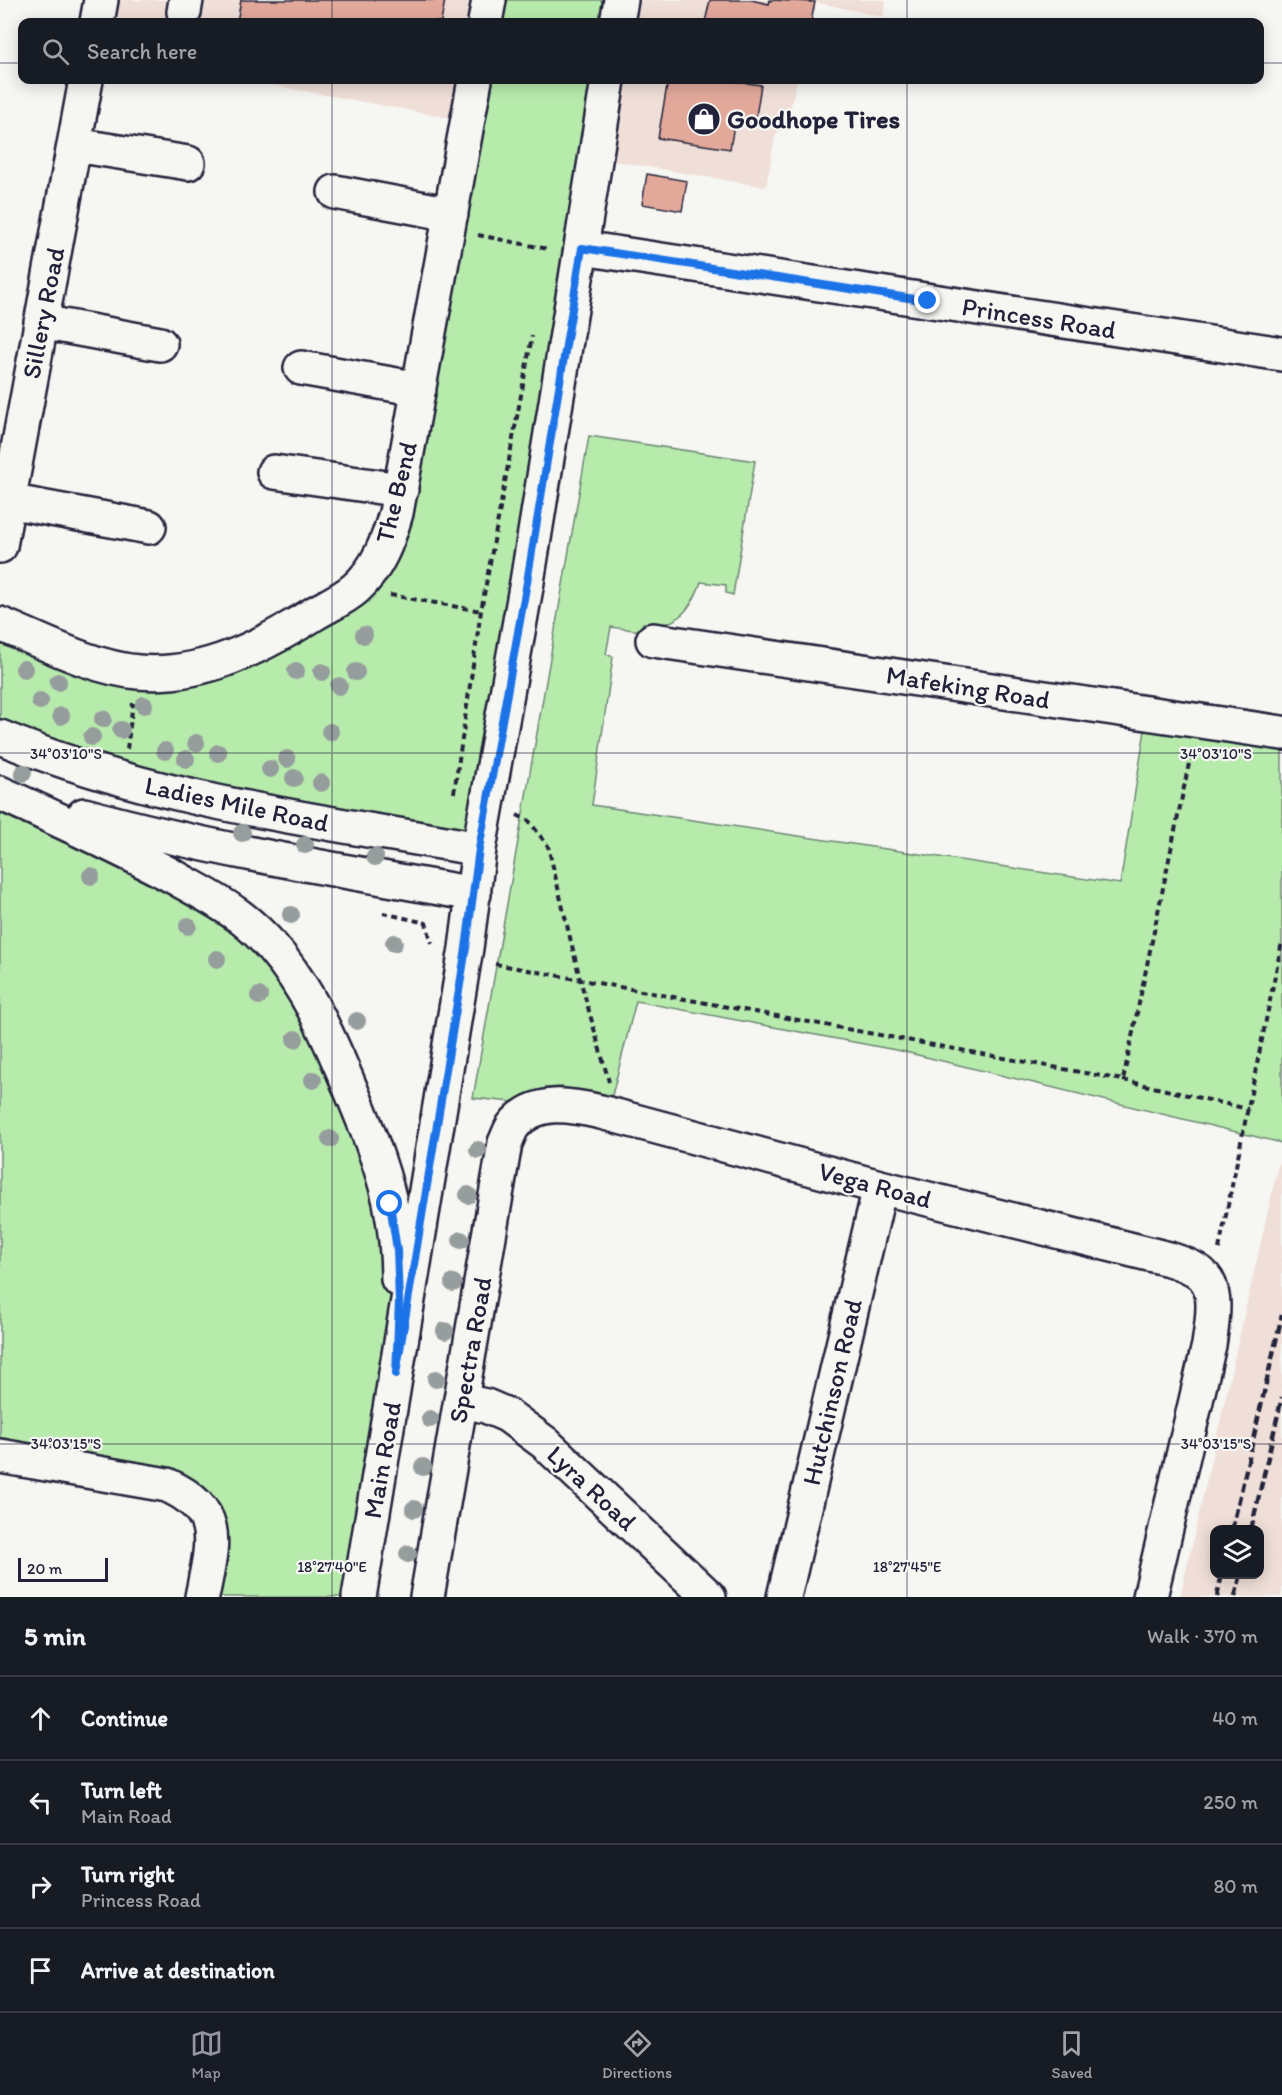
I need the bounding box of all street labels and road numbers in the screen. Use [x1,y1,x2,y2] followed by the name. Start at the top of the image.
[15,245,71,381] street label: Sillery Road
[960,290,1118,346] street label: Princess Road
[368,438,424,546] street label: The Bend
[884,658,1052,716] street label: Mafeking Road
[142,769,333,839] street label: Ladies Mile Road
[815,1155,935,1215] street label: Vega Road
[441,1274,499,1426] street label: Spectra Road
[795,1295,869,1488] street label: Hutchinson Road
[356,1399,408,1521] street label: Main Road
[540,1438,644,1538] street label: Lyra Road

